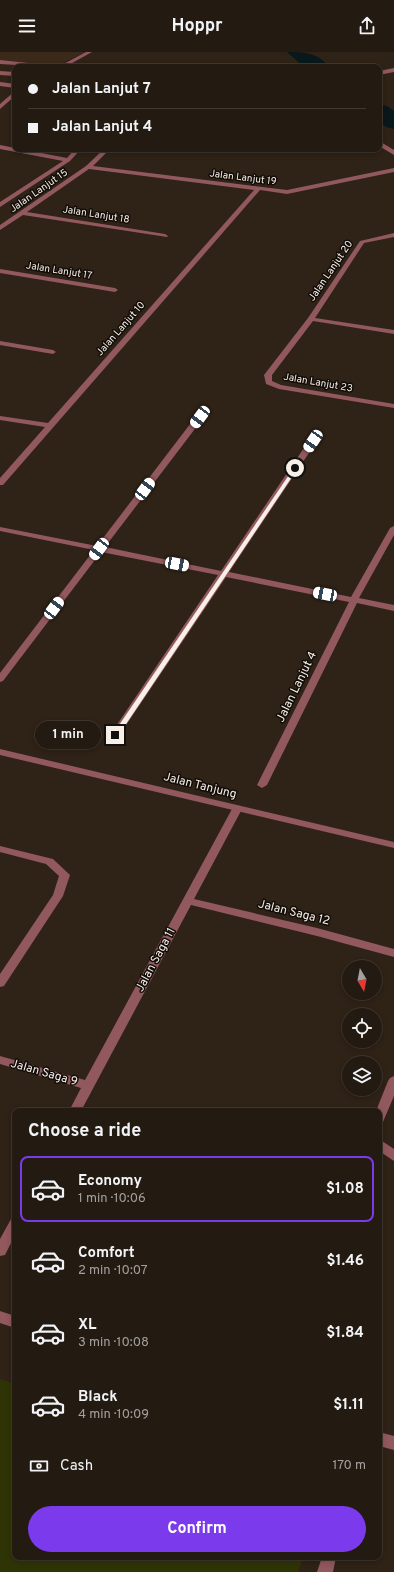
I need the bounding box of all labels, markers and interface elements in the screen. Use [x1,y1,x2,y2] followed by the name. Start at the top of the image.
[16,15,38,37] icon: menu
[172,15,222,38] text: Hoppr
[356,15,378,37] icon: share
[52,80,151,99] text: Jalan Lanjut 7
[52,118,152,137] text: Jalan Lanjut 4
[7,166,71,216] street label: Jalan Lanjut 15
[209,167,277,189] street label: Jalan Lanjut 19
[62,203,130,227] street label: Jalan Lanjut 18
[306,238,356,304] street label: Jalan Lanjut 20
[25,259,93,283] street label: Jalan Lanjut 17
[94,299,148,359] street label: Jalan Lanjut 10
[282,371,354,395] street label: Jalan Lanjut 23
[188,404,212,430] car
[301,428,325,454] car
[286,459,304,477] route start
[133,476,157,502] car
[87,536,111,562] car
[164,556,190,572] car
[312,586,338,602] car
[42,595,66,621] car
[273,649,321,725] street label: Jalan Lanjut 4
[35,721,101,749] callout: 1 min
[106,726,124,744] route end
[52,727,84,743] text: 1 min
[162,769,238,803] street label: Jalan Tanjung
[256,896,332,930] street label: Jalan Saga 12
[132,925,180,995] street label: Jalan Saga 11
[342,960,382,1000] north arrow
[342,960,382,1096] map controls
[342,1008,382,1048] button: locate
[9,1056,79,1090] street label: Jalan Saga 9
[342,1056,382,1096] button: layers
[28,1120,141,1143] text: Choose a ride
[30,1171,66,1207] icon: car
[78,1172,142,1191] text: Economy
[326,1180,364,1199] text: $1.08
[78,1191,146,1207] text: 1 min · 10:06
[30,1243,66,1279] icon: car
[78,1244,135,1263] text: Comfort
[326,1252,364,1271] text: $1.46
[78,1263,148,1279] text: 2 min · 10:07
[30,1315,66,1351] icon: car
[78,1316,96,1335] text: XL
[326,1324,364,1343] text: $1.84
[78,1335,149,1351] text: 3 min · 10:08
[30,1387,66,1423] icon: car
[78,1388,118,1407] text: Black
[333,1396,364,1415] text: $1.11
[78,1407,149,1423] text: 4 min · 10:09
[28,1455,50,1477] icon: cash
[60,1457,93,1476] text: Cash
[332,1458,366,1474] text: 170 m
[28,1506,366,1552] button: Confirm

